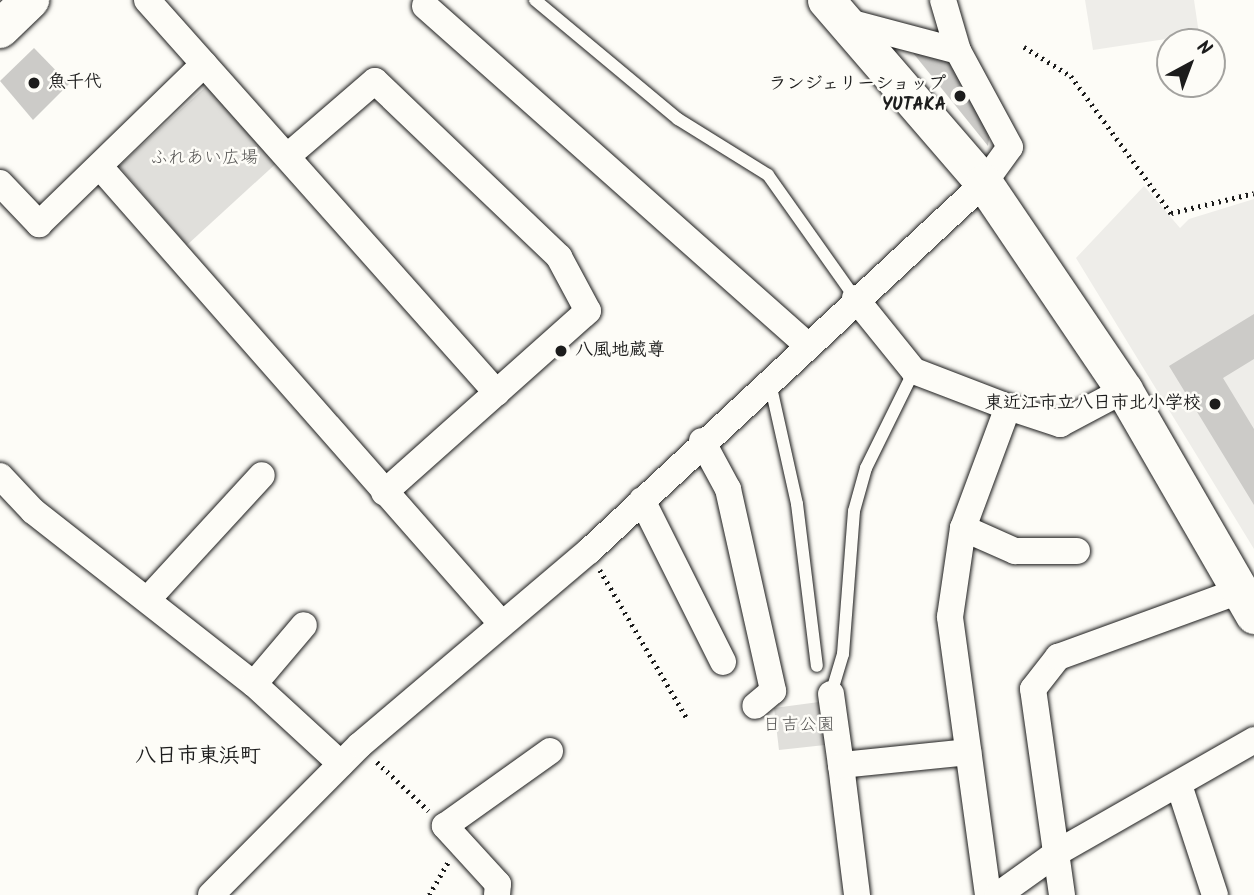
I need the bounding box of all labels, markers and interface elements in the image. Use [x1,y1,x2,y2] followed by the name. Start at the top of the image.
[1156,28,1226,98] north arrow
[1189,33,1218,64] text: N
[48,72,102,94] place label: 魚千代
[26,75,42,91] marker: 魚千代
[766,75,946,118] place label: ランジェリーショップ YUTAKA
[952,88,968,104] marker: ランジェリーショップ YUTAKA
[150,148,258,170] park label: ふれあい広場
[575,340,665,362] place label: 八風地蔵尊
[553,343,569,359] marker: 八風地蔵尊
[985,393,1201,415] place label: 東近江市立八日市北小学校
[1207,396,1223,412] marker: 東近江市立八日市北小学校
[763,715,835,737] park label: 日吉公園
[135,744,261,770] district label: 八日市東浜町

